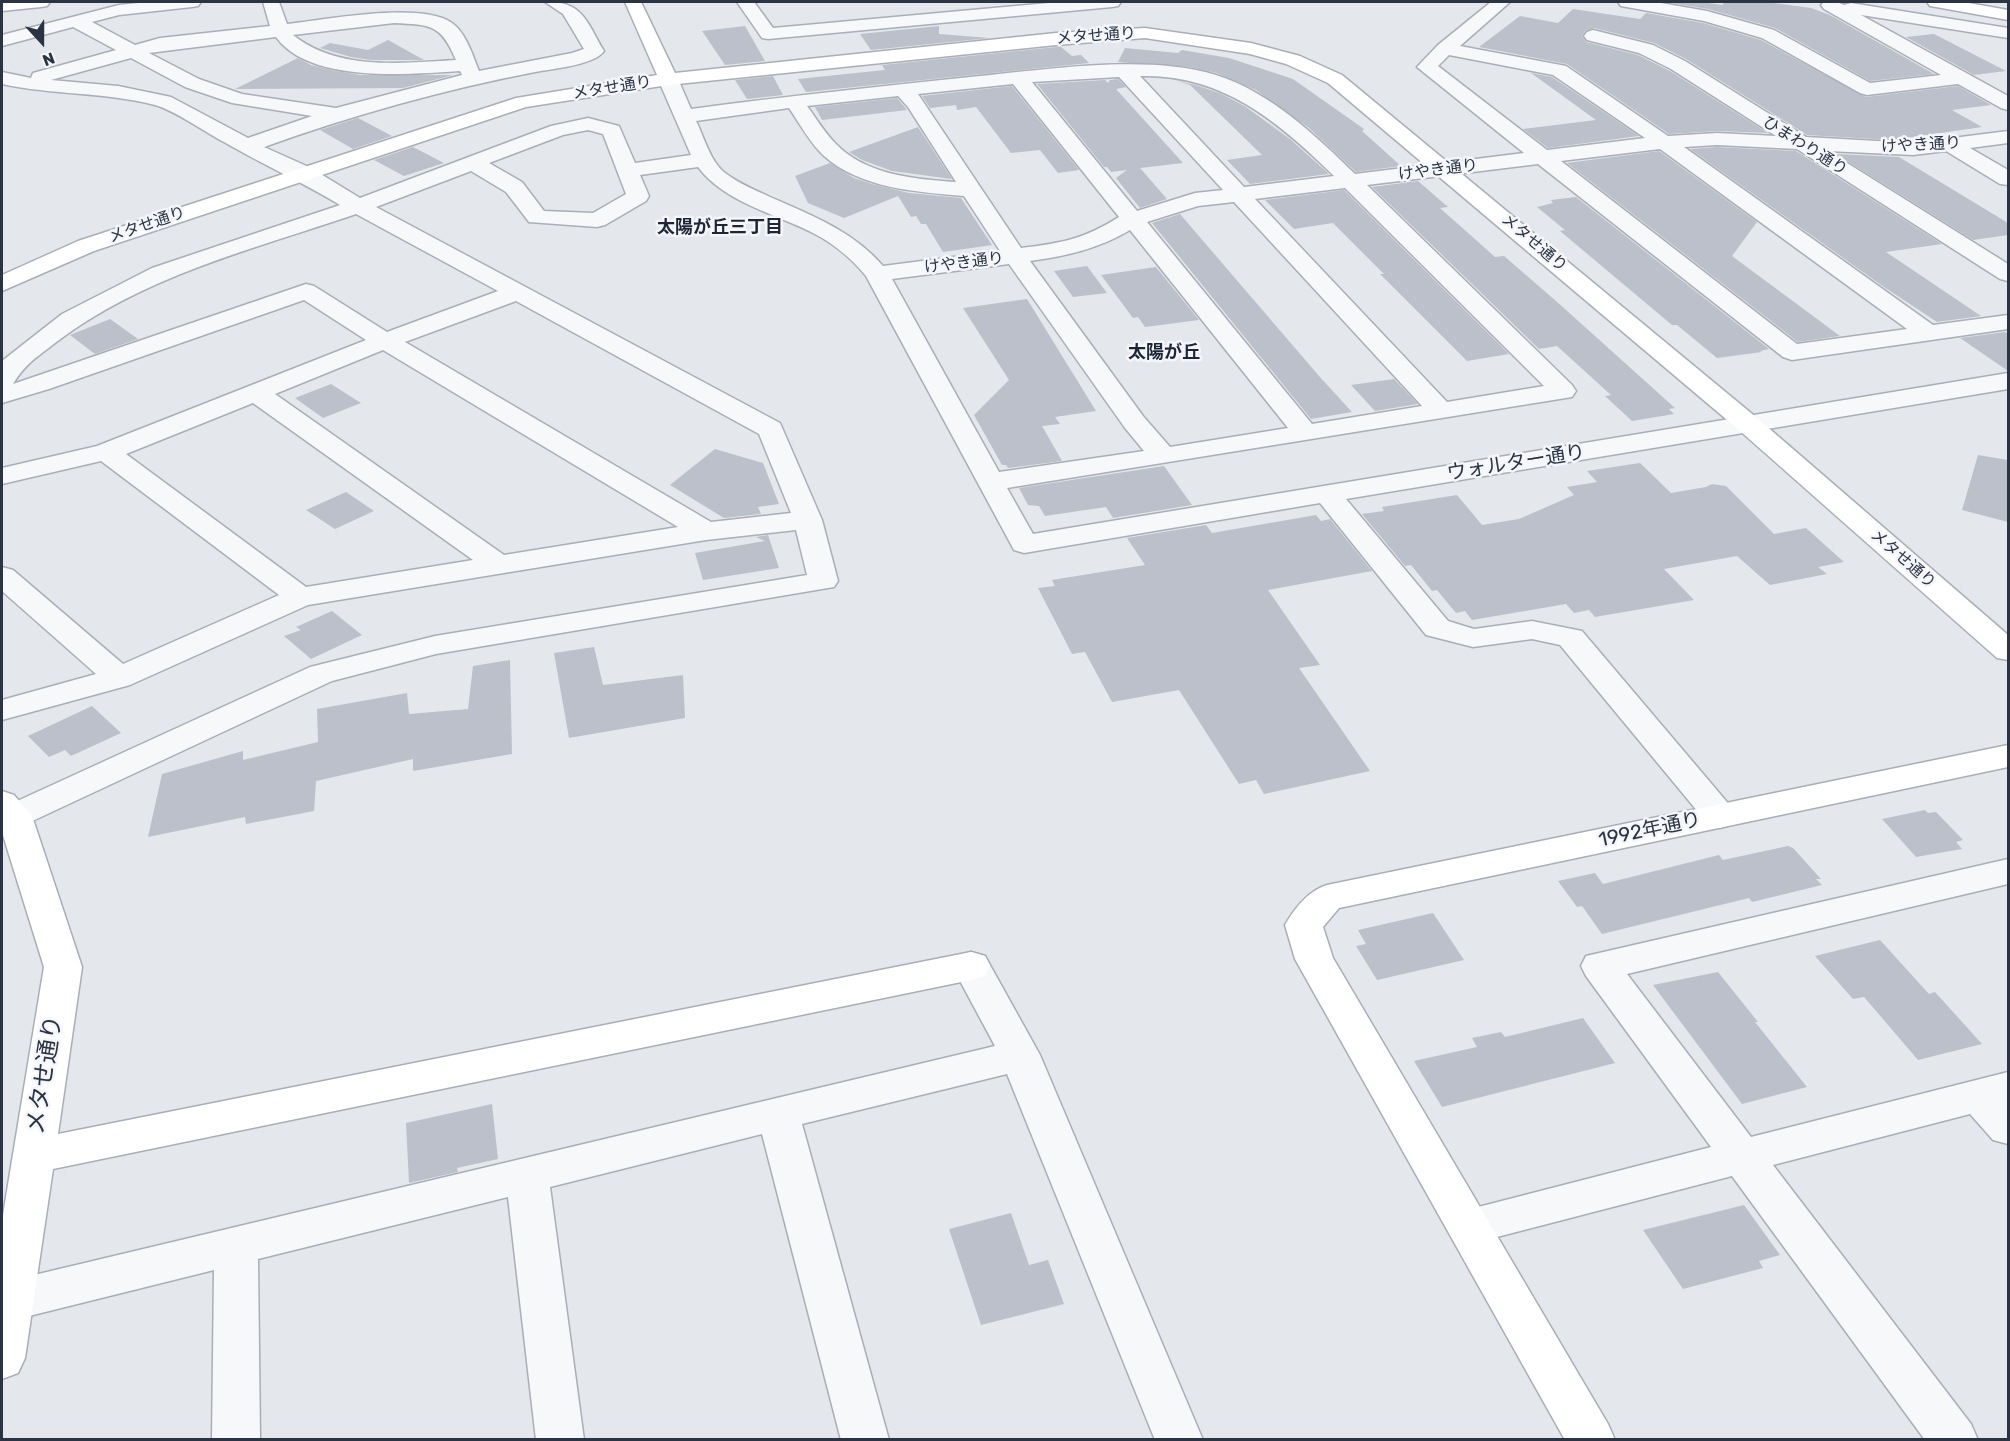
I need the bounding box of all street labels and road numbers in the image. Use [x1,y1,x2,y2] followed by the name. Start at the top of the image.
[1055,24,1137,48] street label: メタせ通り
[571,72,653,104] street label: メタせ通り
[1759,112,1851,180] street label: ひまわり通り
[1881,133,1961,157] street label: けやき通り
[1397,156,1479,184] street label: けやき通り
[106,203,188,247] street label: メタせ通り
[1497,210,1571,276] street label: メタせ通り
[923,249,1005,277] street label: けやき通り
[1445,440,1587,486] street label: ウォルター通り
[1867,526,1939,592] street label: メタせ通り
[1597,807,1703,853] street label: 1992年通り
[21,1013,69,1137] street label: メタせ通り

